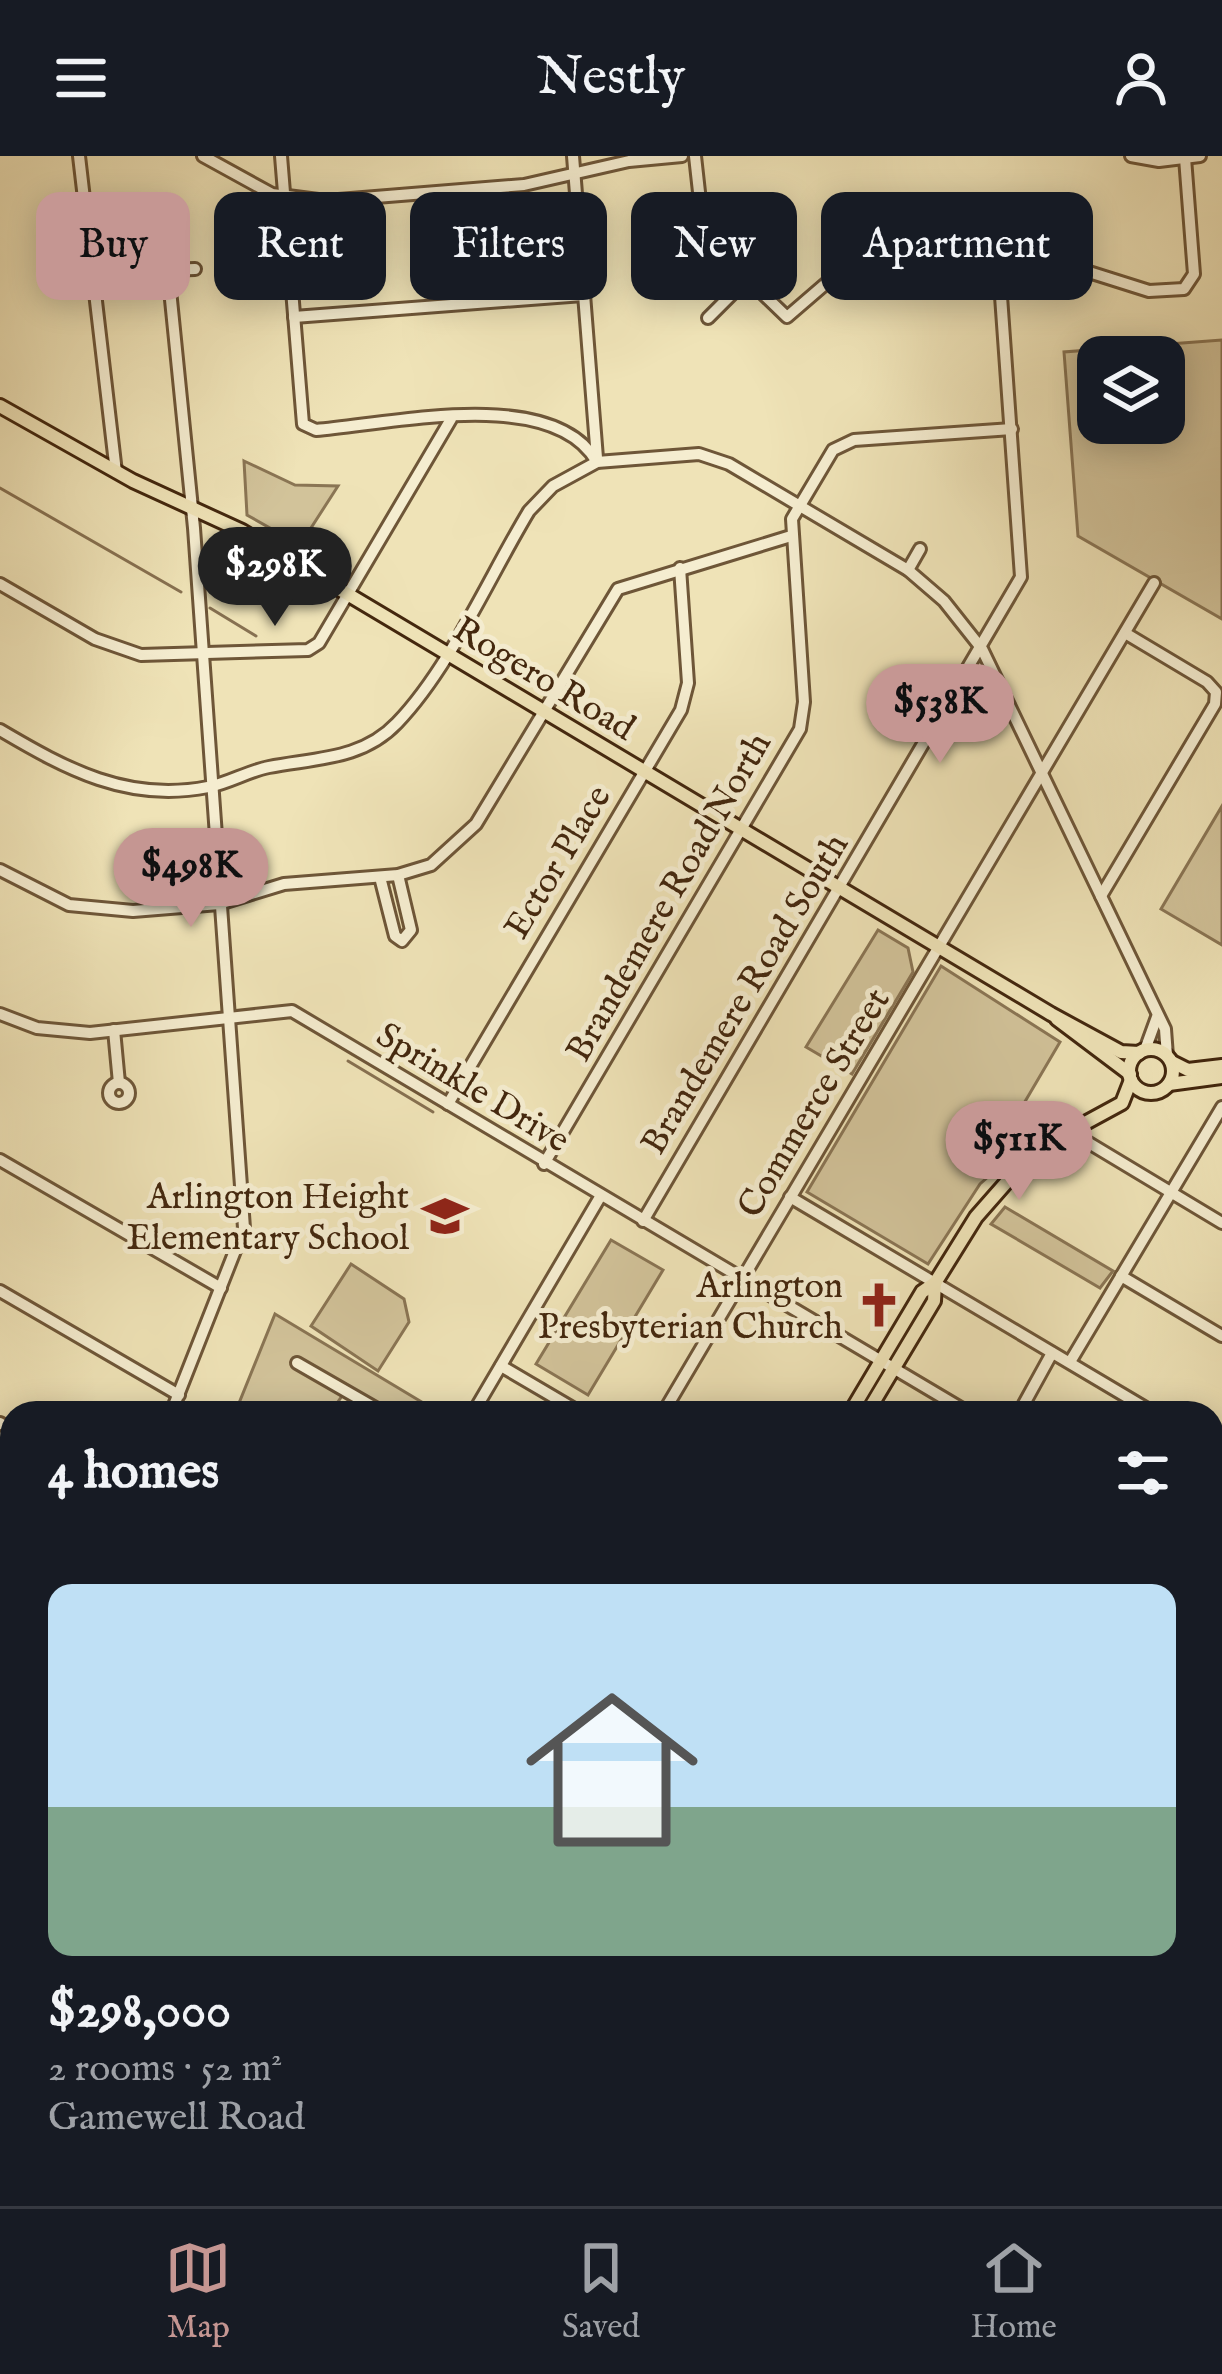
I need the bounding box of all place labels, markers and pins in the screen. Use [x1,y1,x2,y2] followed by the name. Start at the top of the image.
[191,527,359,629] pin: $298K
[856,664,1024,766] pin: $538K
[107,828,275,930] pin: $498K
[935,1101,1103,1203] pin: $511K
[126,1175,409,1262] place label: Arlington Height Elementary School
[420,1191,470,1241] school or university icon: Arlington Height Elementary School
[538,1264,843,1351] place label: Arlington Presbyterian Church
[854,1280,904,1330] church icon: Arlington Presbyterian Church

